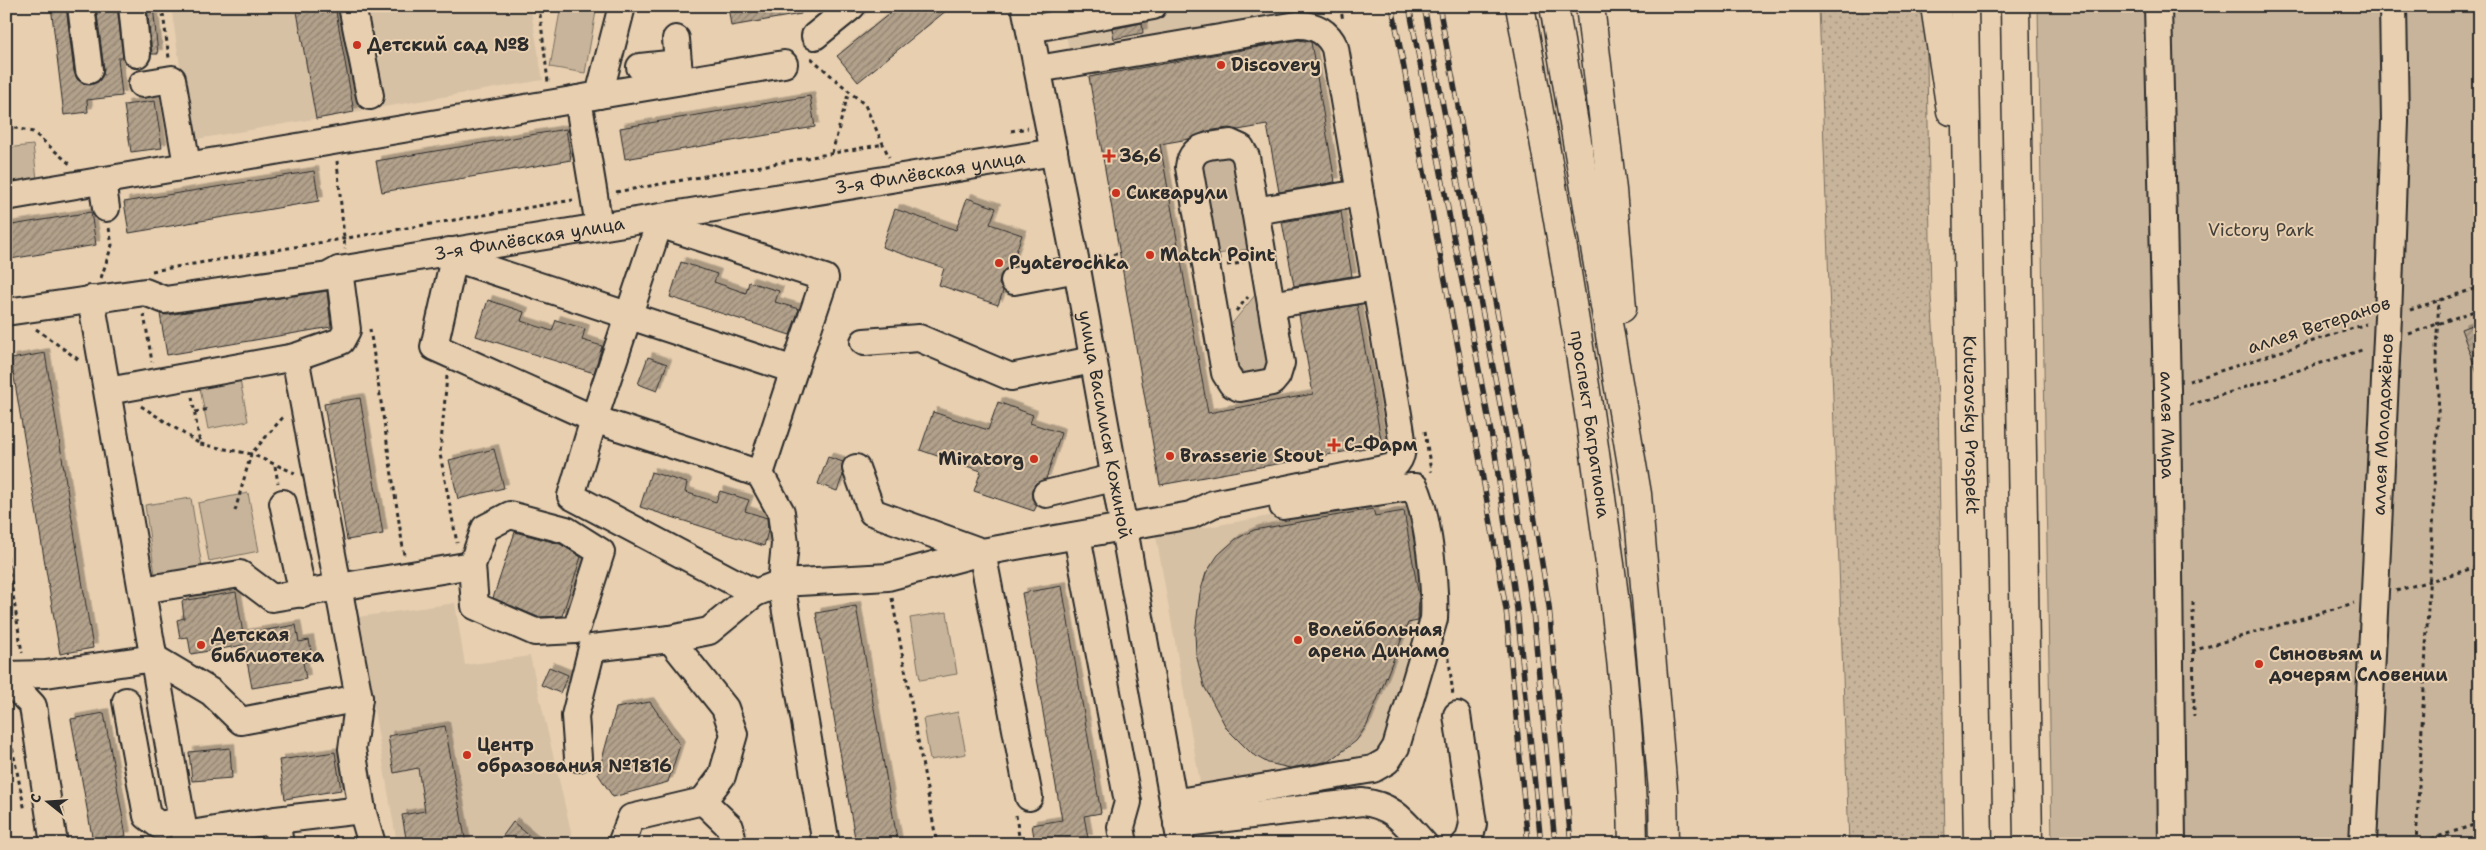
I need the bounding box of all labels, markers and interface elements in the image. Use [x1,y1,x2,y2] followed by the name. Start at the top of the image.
[367,33,529,57] place label: Детский сад №8
[351,39,363,51] marker: Детский сад №8
[1231,53,1321,77] place label: Discovery
[1215,59,1227,71] marker: Discovery
[1119,144,1161,168] place label: 36,6
[833,145,1027,200] street label: 3-я Филёвская улица
[1103,150,1115,162] marker: 36,6
[1126,181,1228,205] place label: Сикварули
[1110,187,1122,199] marker: Сикварули
[432,211,626,266] street label: 3-я Филёвская улица
[2208,218,2314,242] park label: Victory Park
[1160,243,1275,267] place label: Match Point
[1144,249,1156,261] marker: Match Point
[1009,251,1129,275] place label: Pyaterochka
[993,257,1005,269] marker: Pyaterochka
[2245,291,2393,359] street label: аллея Ветеранов
[1073,308,1138,541] street label: улица Василисы Кожиной
[1565,328,1616,520] street label: проспект Багратиона
[2367,333,2399,516] street label: аллея Молодожёнов
[1958,335,1984,515] street label: Kutuzovsky Prospekt
[2155,371,2180,479] street label: аллея Мира
[1344,433,1417,457] place label: C-Фарм
[1328,439,1340,451] marker: C-Фарм
[1180,444,1324,468] place label: Brasserie Stout
[938,447,1024,471] place label: Miratorg
[1164,450,1176,462] marker: Brasserie Stout
[1028,453,1040,465] marker: Miratorg
[1308,618,1449,663] place label: Волейбольная арена Динамо
[211,623,325,668] place label: Детская библиотека
[1292,634,1304,646] marker: Волейбольная арена Динамо
[195,639,207,651] marker: Детская библиотека
[2269,642,2448,687] place label: Сыновьям и дочерям Словении
[2253,658,2265,670] marker: Сыновьям и дочерям Словении
[477,733,672,778] place label: Центр образования №1816
[461,749,473,761] marker: Центр образования №1816
[22,778,72,828] north arrow
[26,791,45,805] text: С

